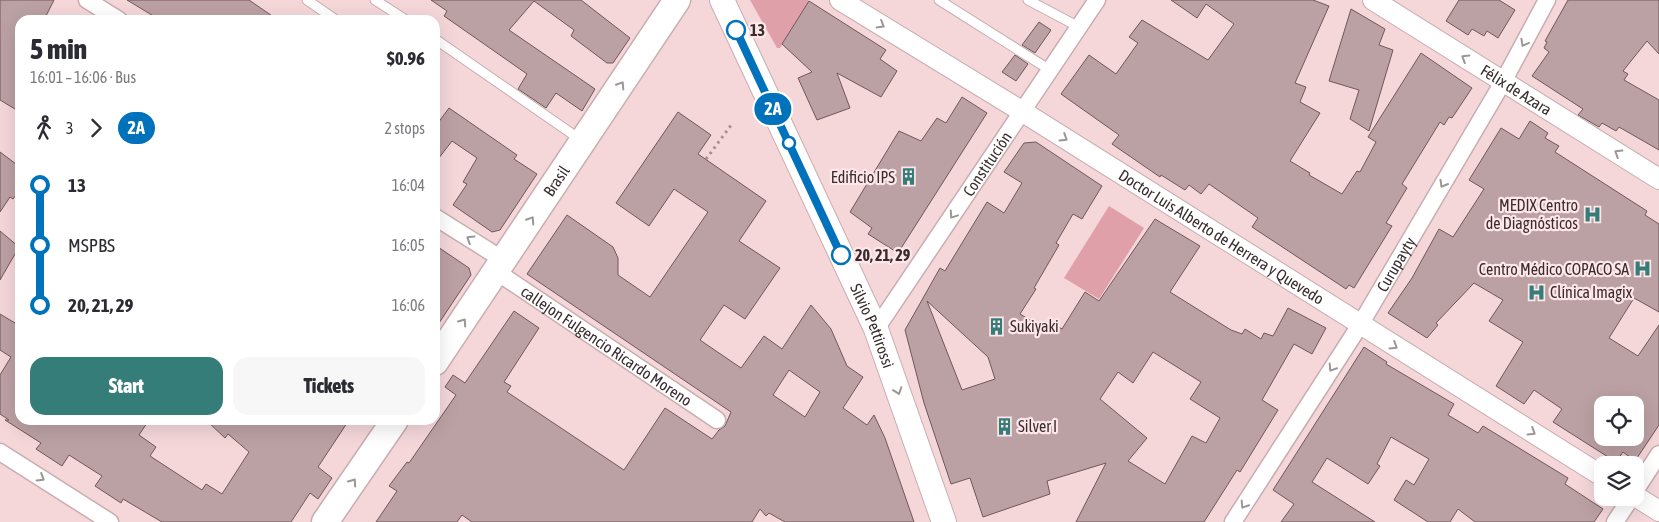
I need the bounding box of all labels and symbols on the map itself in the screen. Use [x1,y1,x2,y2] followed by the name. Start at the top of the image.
[876,19,885,29] one-way arrow
[726,20,746,40] marker: 13
[750,21,765,39] place label: 13
[1520,37,1530,46] one-way arrow
[1461,55,1471,64] one-way arrow
[1478,61,1555,119] street label: Félix de Azara
[615,81,624,90] one-way arrow
[750,93,796,125] line badge: 2A
[959,128,1015,199] street label: Constitución
[1058,131,1067,141] one-way arrow
[782,136,796,150] unlabelled marker
[1614,150,1623,160] one-way arrow
[539,161,573,200] street label: Brasil
[1116,166,1327,308] street label: Doctor Luis Alberto de Herrera y Quevedo
[899,167,919,187] building icon: Edificio IPS
[831,168,895,186] place label: Edificio IPS
[1439,178,1449,187] one-way arrow
[1486,196,1578,233] place label: MEDIX Centro de Diagnósticos
[1582,204,1602,224] hospital icon: MEDIX Centro de Diagnósticos
[950,209,959,219] one-way arrow
[525,217,535,226] one-way arrow
[1373,233,1420,295] street label: Curupayty
[466,236,475,246] one-way arrow
[831,245,851,265] marker: 20, 21, 29
[855,246,911,264] place label: 20, 21, 29
[1633,259,1653,279] hospital icon: Centro Médico COPACO SA
[1479,260,1629,278] place label: Centro Médico COPACO SA
[847,281,898,370] street label: Silvio Pettirossi
[518,282,695,409] street label: callejon Fulgencio Ricardo Moreno
[1526,282,1546,302] hospital icon: Clínica Imagix
[1550,283,1633,302] place label: Clínica Imagix
[986,316,1006,336] building icon: Sukiyaki
[1010,317,1059,336] place label: Sukiyaki
[457,318,466,328] one-way arrow
[1388,339,1397,349] one-way arrow
[1329,363,1339,372] one-way arrow
[892,386,902,395] one-way arrow
[994,416,1014,436] building icon: Silver I
[1018,417,1057,435] place label: Silver I
[1526,425,1535,435] one-way arrow
[36,472,45,482] one-way arrow
[347,478,356,488] one-way arrow
[1241,499,1251,508] one-way arrow

